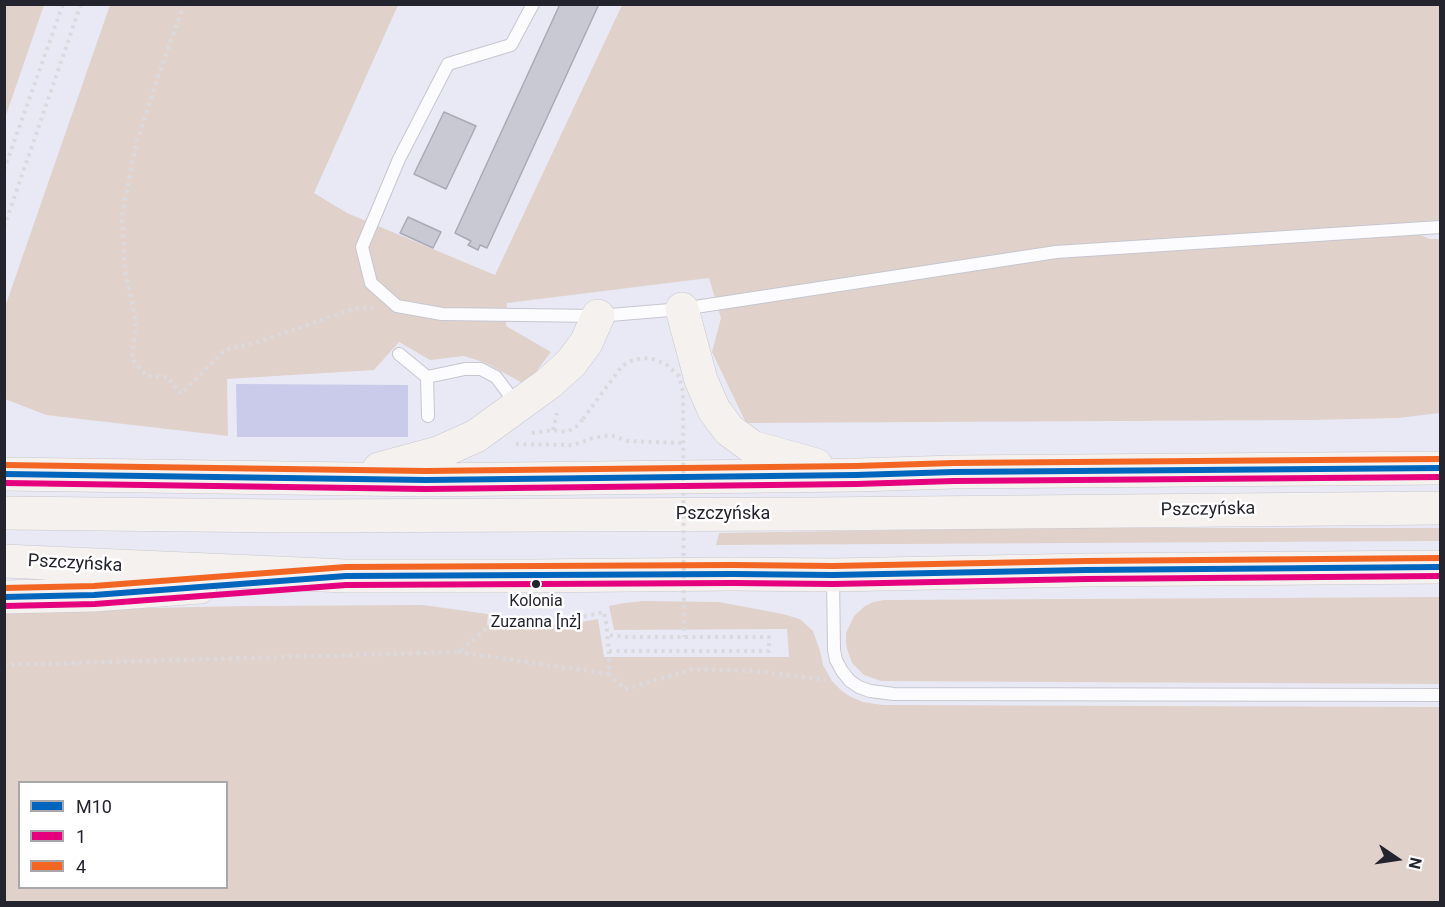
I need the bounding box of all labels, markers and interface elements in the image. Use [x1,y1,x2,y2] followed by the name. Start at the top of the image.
[1161,498,1255,522] street label: Pszczyńska
[676,503,770,525] street label: Pszczyńska
[27,551,123,577] street label: Pszczyńska
[530,578,542,590] marker: Kolonia Zuzanna [nż]
[491,592,581,630] place label: Kolonia Zuzanna [nż]
[18,781,228,889] legend
[76,796,112,817] text: M10
[76,826,86,847] text: 1
[1367,829,1427,889] north arrow
[76,856,86,877] text: 4
[1405,856,1426,871] text: N

